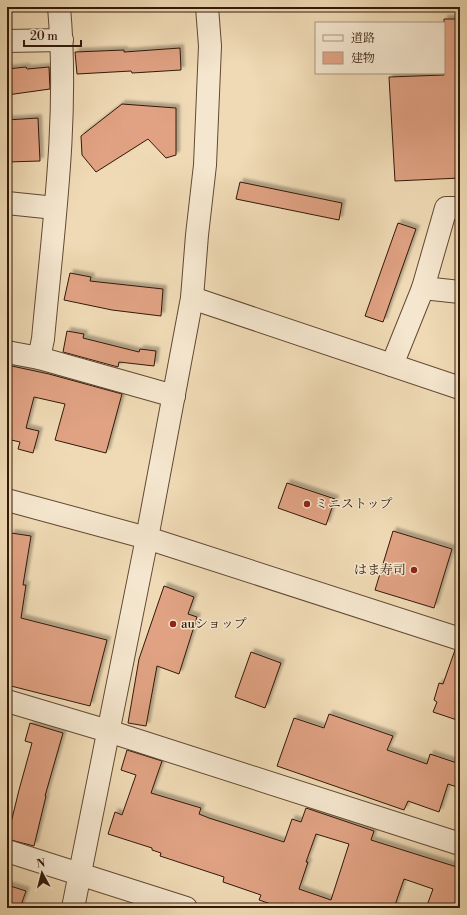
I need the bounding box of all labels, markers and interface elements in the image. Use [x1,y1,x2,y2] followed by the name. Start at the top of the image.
[24,22,81,48] scale bar
[315,22,445,74] legend
[30,29,58,44] text: 20 m
[351,31,375,46] text: 道路
[351,51,375,66] text: 建物
[315,496,393,512] place label: ミニストップ
[302,499,312,509] marker: ミニストップ
[354,562,406,578] place label: はま寿司
[409,565,419,575] marker: はま寿司
[181,616,247,632] place label: auショップ
[168,619,178,629] marker: auショップ
[22,853,62,893] north arrow
[36,857,46,872] text: N

